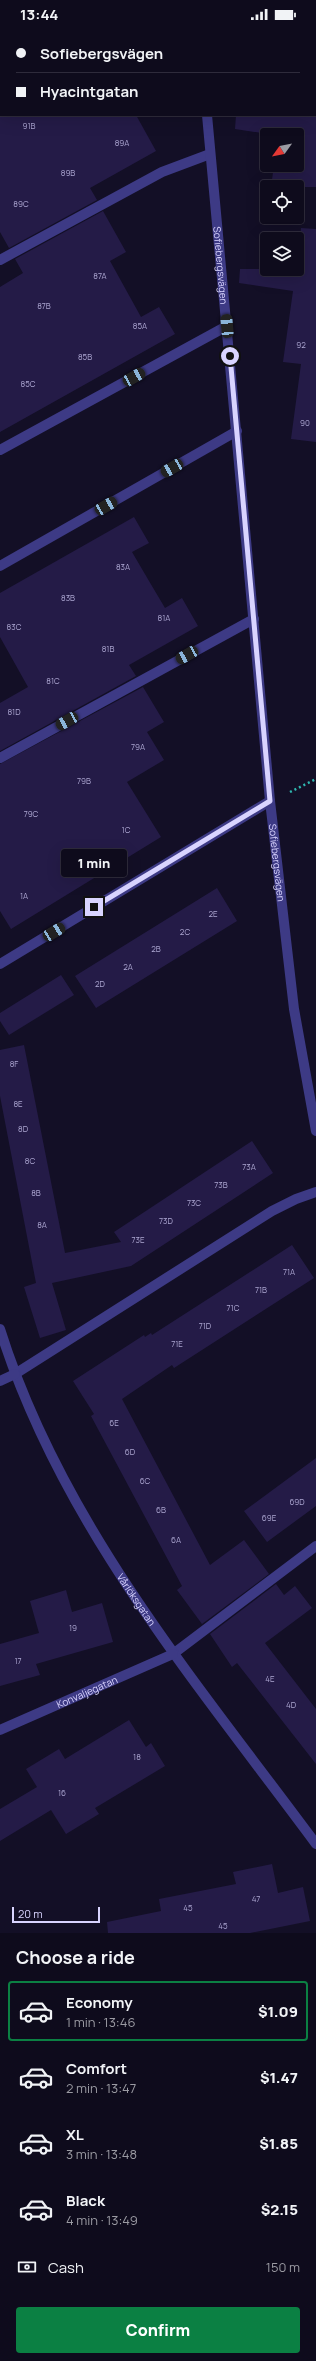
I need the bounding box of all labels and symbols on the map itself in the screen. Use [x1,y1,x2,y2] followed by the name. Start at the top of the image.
[23,120,36,131] house number: 91B
[260,128,304,172] north arrow
[115,137,129,148] house number: 89A
[61,167,75,178] house number: 89B
[13,198,29,209] house number: 89C
[210,226,231,305] street label: Sofiebergsvägen
[93,270,107,281] house number: 87A
[37,300,51,311] house number: 87B
[220,314,234,338] car
[133,320,147,331] house number: 85A
[296,339,306,350] house number: 92
[221,347,239,365] route start
[78,351,92,362] house number: 85B
[121,366,147,388] car
[21,378,36,389] house number: 85C
[300,417,310,428] house number: 90
[159,457,185,479] car
[93,495,119,517] car
[116,561,130,572] house number: 83A
[61,592,75,603] house number: 83B
[158,612,170,623] house number: 81A
[7,621,22,632] house number: 83C
[102,643,114,654] house number: 81B
[174,644,200,666] car
[46,675,60,686] house number: 81C
[7,706,21,717] house number: 81D
[54,710,80,732] car
[131,741,145,752] house number: 79A
[77,775,91,786] house number: 79B
[24,808,39,819] house number: 79C
[266,823,289,902] street label: Sofiebergsvägen
[122,824,131,835] house number: 1C
[61,849,127,877] callout: 1 min
[20,890,28,901] house number: 1A
[85,898,103,916] route end
[208,908,218,919] house number: 2E
[41,921,67,943] car
[180,926,190,937] house number: 2C
[151,943,161,954] house number: 2B
[123,961,133,972] house number: 2A
[95,978,106,989] house number: 2D
[10,1058,18,1069] house number: 8F
[13,1098,23,1109] house number: 8E
[18,1123,29,1134] house number: 8D
[25,1155,35,1166] house number: 8C
[242,1161,256,1172] house number: 73A
[214,1179,228,1190] house number: 73B
[31,1187,41,1198] house number: 8B
[187,1197,201,1208] house number: 73C
[159,1215,174,1226] house number: 73D
[37,1219,47,1230] house number: 8A
[132,1234,145,1245] house number: 73E
[283,1266,295,1277] house number: 71A
[255,1284,267,1295] house number: 71B
[227,1302,240,1313] house number: 71C
[199,1320,212,1331] house number: 71D
[171,1338,183,1349] house number: 71E
[109,1417,119,1428] house number: 6E
[125,1446,136,1457] house number: 6D
[140,1475,151,1486] house number: 6C
[289,1496,305,1507] house number: 69D
[156,1504,166,1515] house number: 6B
[262,1512,277,1523] house number: 69E
[171,1534,181,1545] house number: 6A
[114,1571,159,1628] street label: Vårlöksgatan
[69,1622,77,1633] house number: 19
[14,1655,22,1666] house number: 17
[54,1672,120,1711] street label: Konvaljegatan
[265,1673,275,1684] house number: 4E
[286,1699,297,1710] house number: 4D
[133,1751,141,1762] house number: 18
[58,1787,66,1798] house number: 16
[252,1893,260,1904] house number: 47
[183,1902,193,1913] house number: 45
[12,1905,100,1924] scale bar
[218,1920,228,1931] house number: 45

